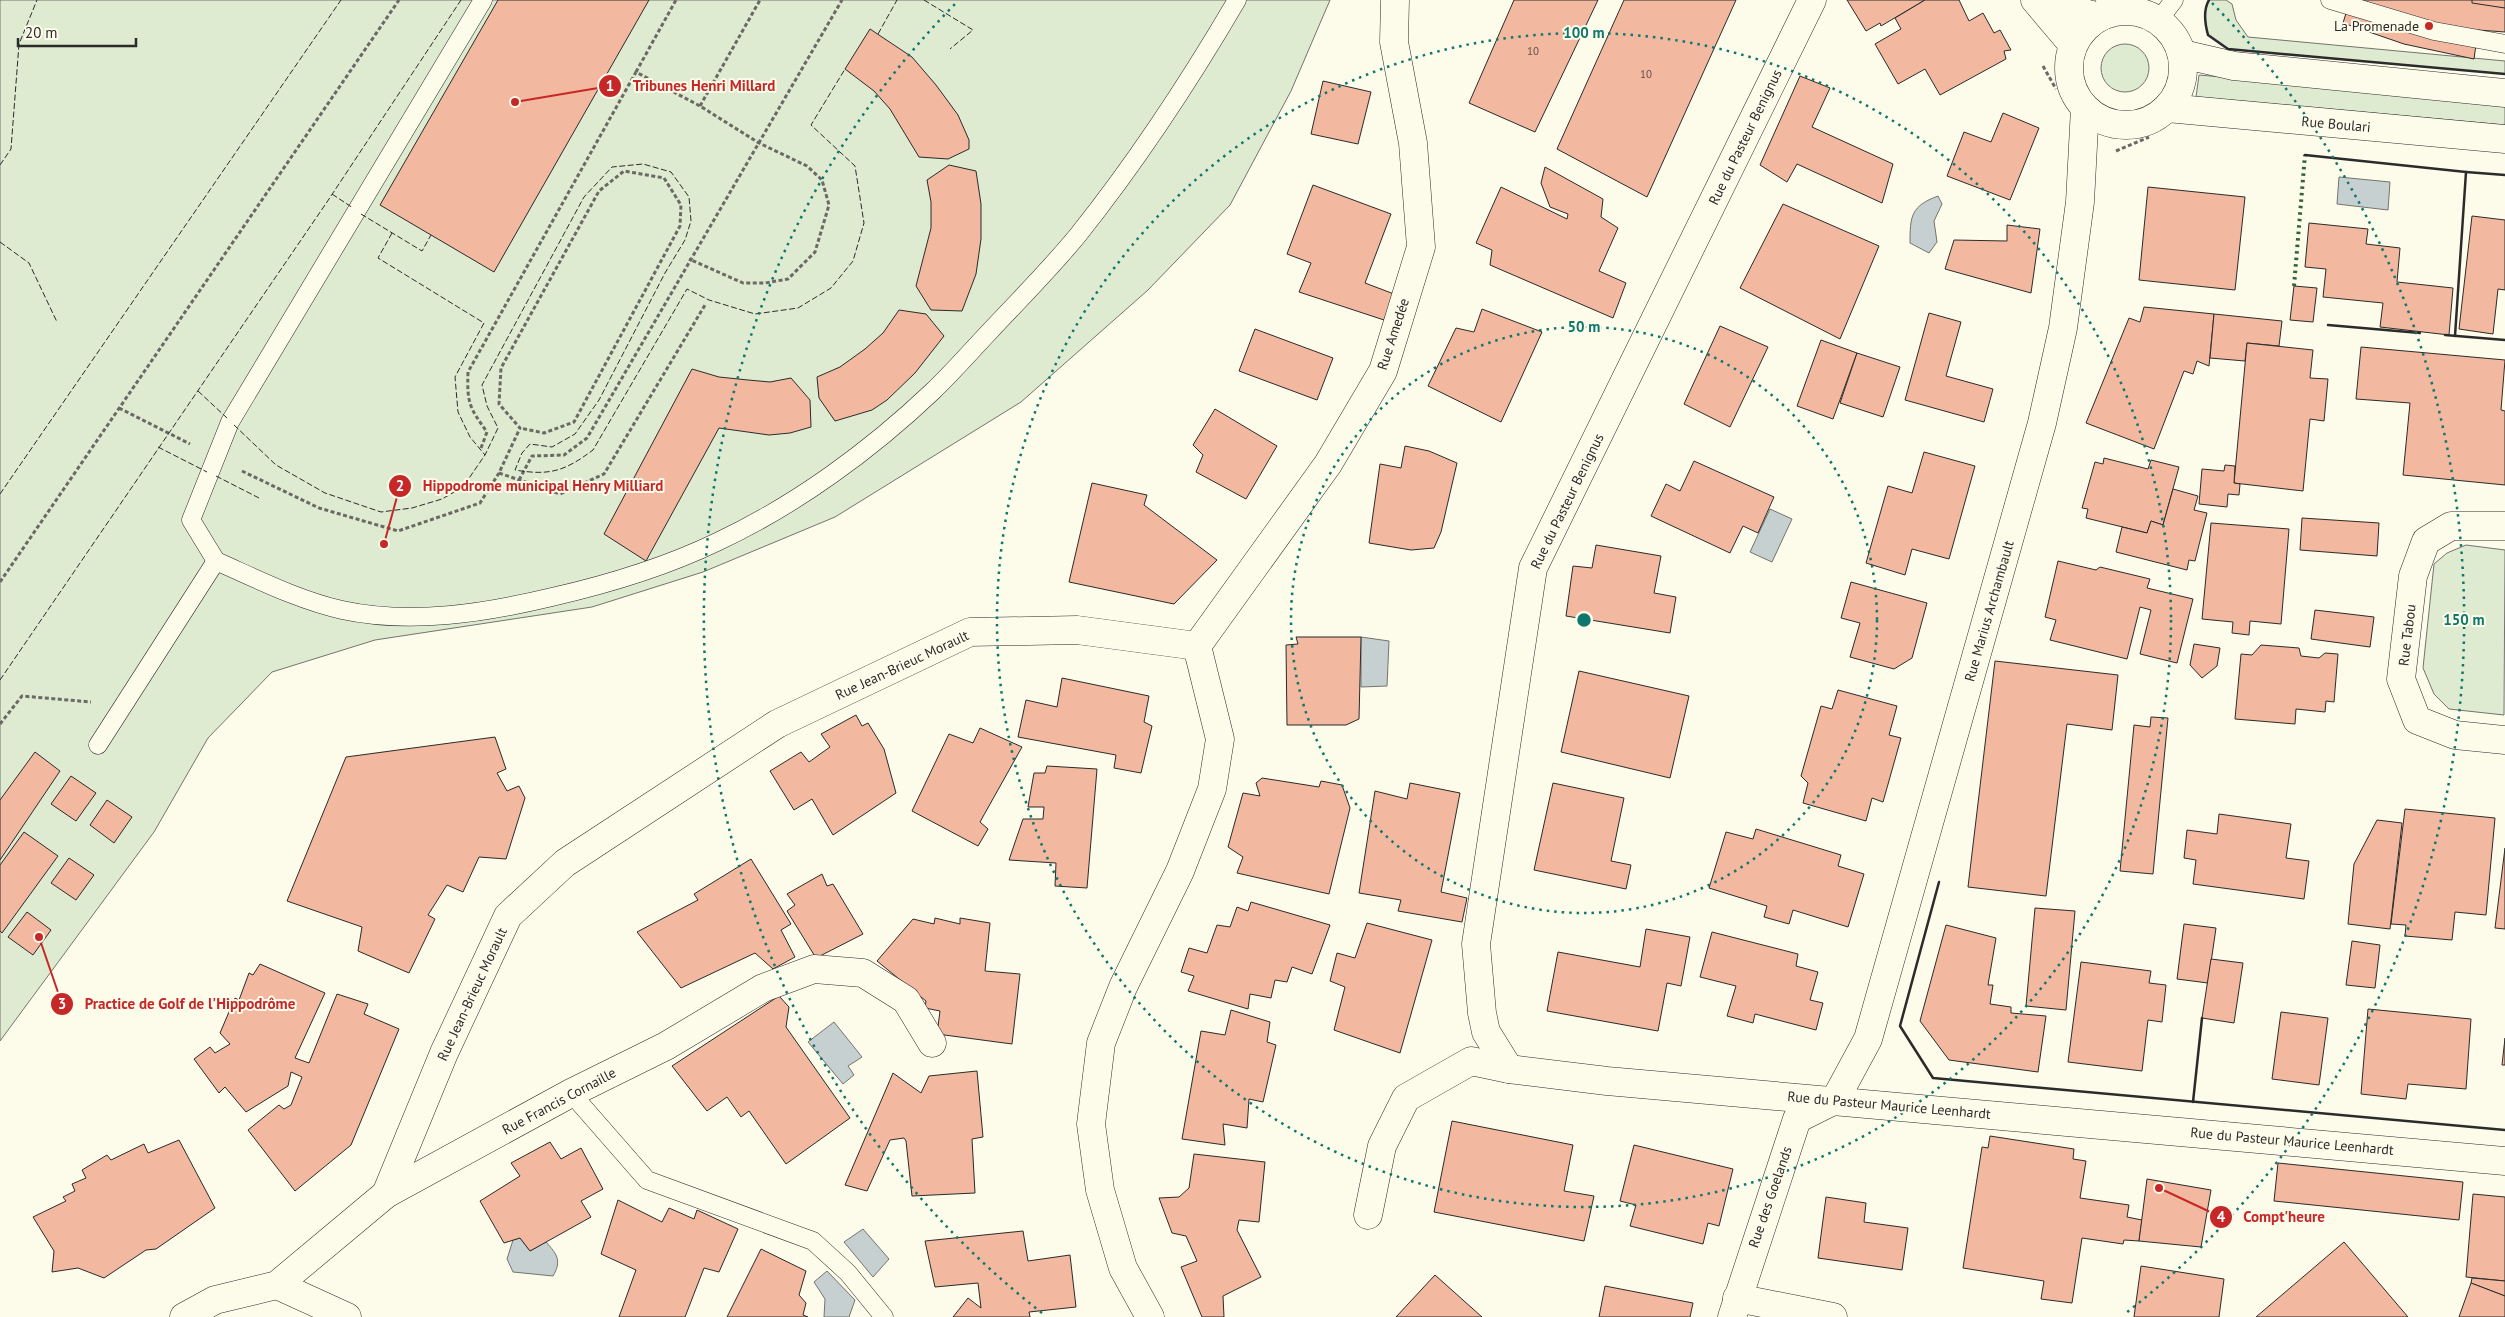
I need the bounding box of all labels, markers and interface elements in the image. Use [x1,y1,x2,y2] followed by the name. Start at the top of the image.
[18,15,135,47] scale bar
[2334,17,2419,35] place label: La Promenade
[2423,20,2435,32] marker: La Promenade
[25,23,58,42] text: 20 m
[1563,23,1605,42] text: 100 m
[1527,44,1539,58] house number: 10
[1704,66,1786,208] street label: Rue du Pasteur Benignus
[1640,67,1652,81] house number: 10
[598,71,785,101] callout: Tribunes Henri Millard
[606,76,614,95] text: 1
[633,76,775,95] text: Tribunes Henri Millard
[2301,112,2371,136] street label: Rue Boulari
[1373,296,1413,372] street label: Rue Amedée
[1568,317,1600,336] text: 50 m
[1526,430,1608,572] street label: Rue du Pasteur Benignus
[387,471,674,501] callout: Hippodrome municipal Henry Milliard
[396,476,404,495] text: 2
[423,476,663,495] text: Hippodrome municipal Henry Milliard
[1960,538,2018,684] street label: Rue Marius Archambault
[2394,603,2420,667] street label: Rue Tabou
[2443,610,2485,629] text: 150 m
[1575,611,1593,629] centre of rings
[832,626,972,704] street label: Rue Jean-Brieuc Morault
[433,924,511,1064] street label: Rue Jean-Brieuc Morault
[49,989,305,1019] callout: Practice de Golf de l'Hippodrôme
[58,994,66,1013] text: 3
[85,994,296,1013] text: Practice de Golf de l'Hippodrôme
[499,1063,619,1139] street label: Rue Francis Cornaille
[1787,1087,1992,1123] street label: Rue du Pasteur Maurice Leenhardt
[2190,1123,2395,1159] street label: Rue du Pasteur Maurice Leenhardt
[1744,1144,1796,1250] street label: Rue des Goelands
[2209,1202,2335,1232] callout: Compt'heure
[2217,1207,2226,1226] text: 4
[2243,1207,2325,1226] text: Compt'heure

